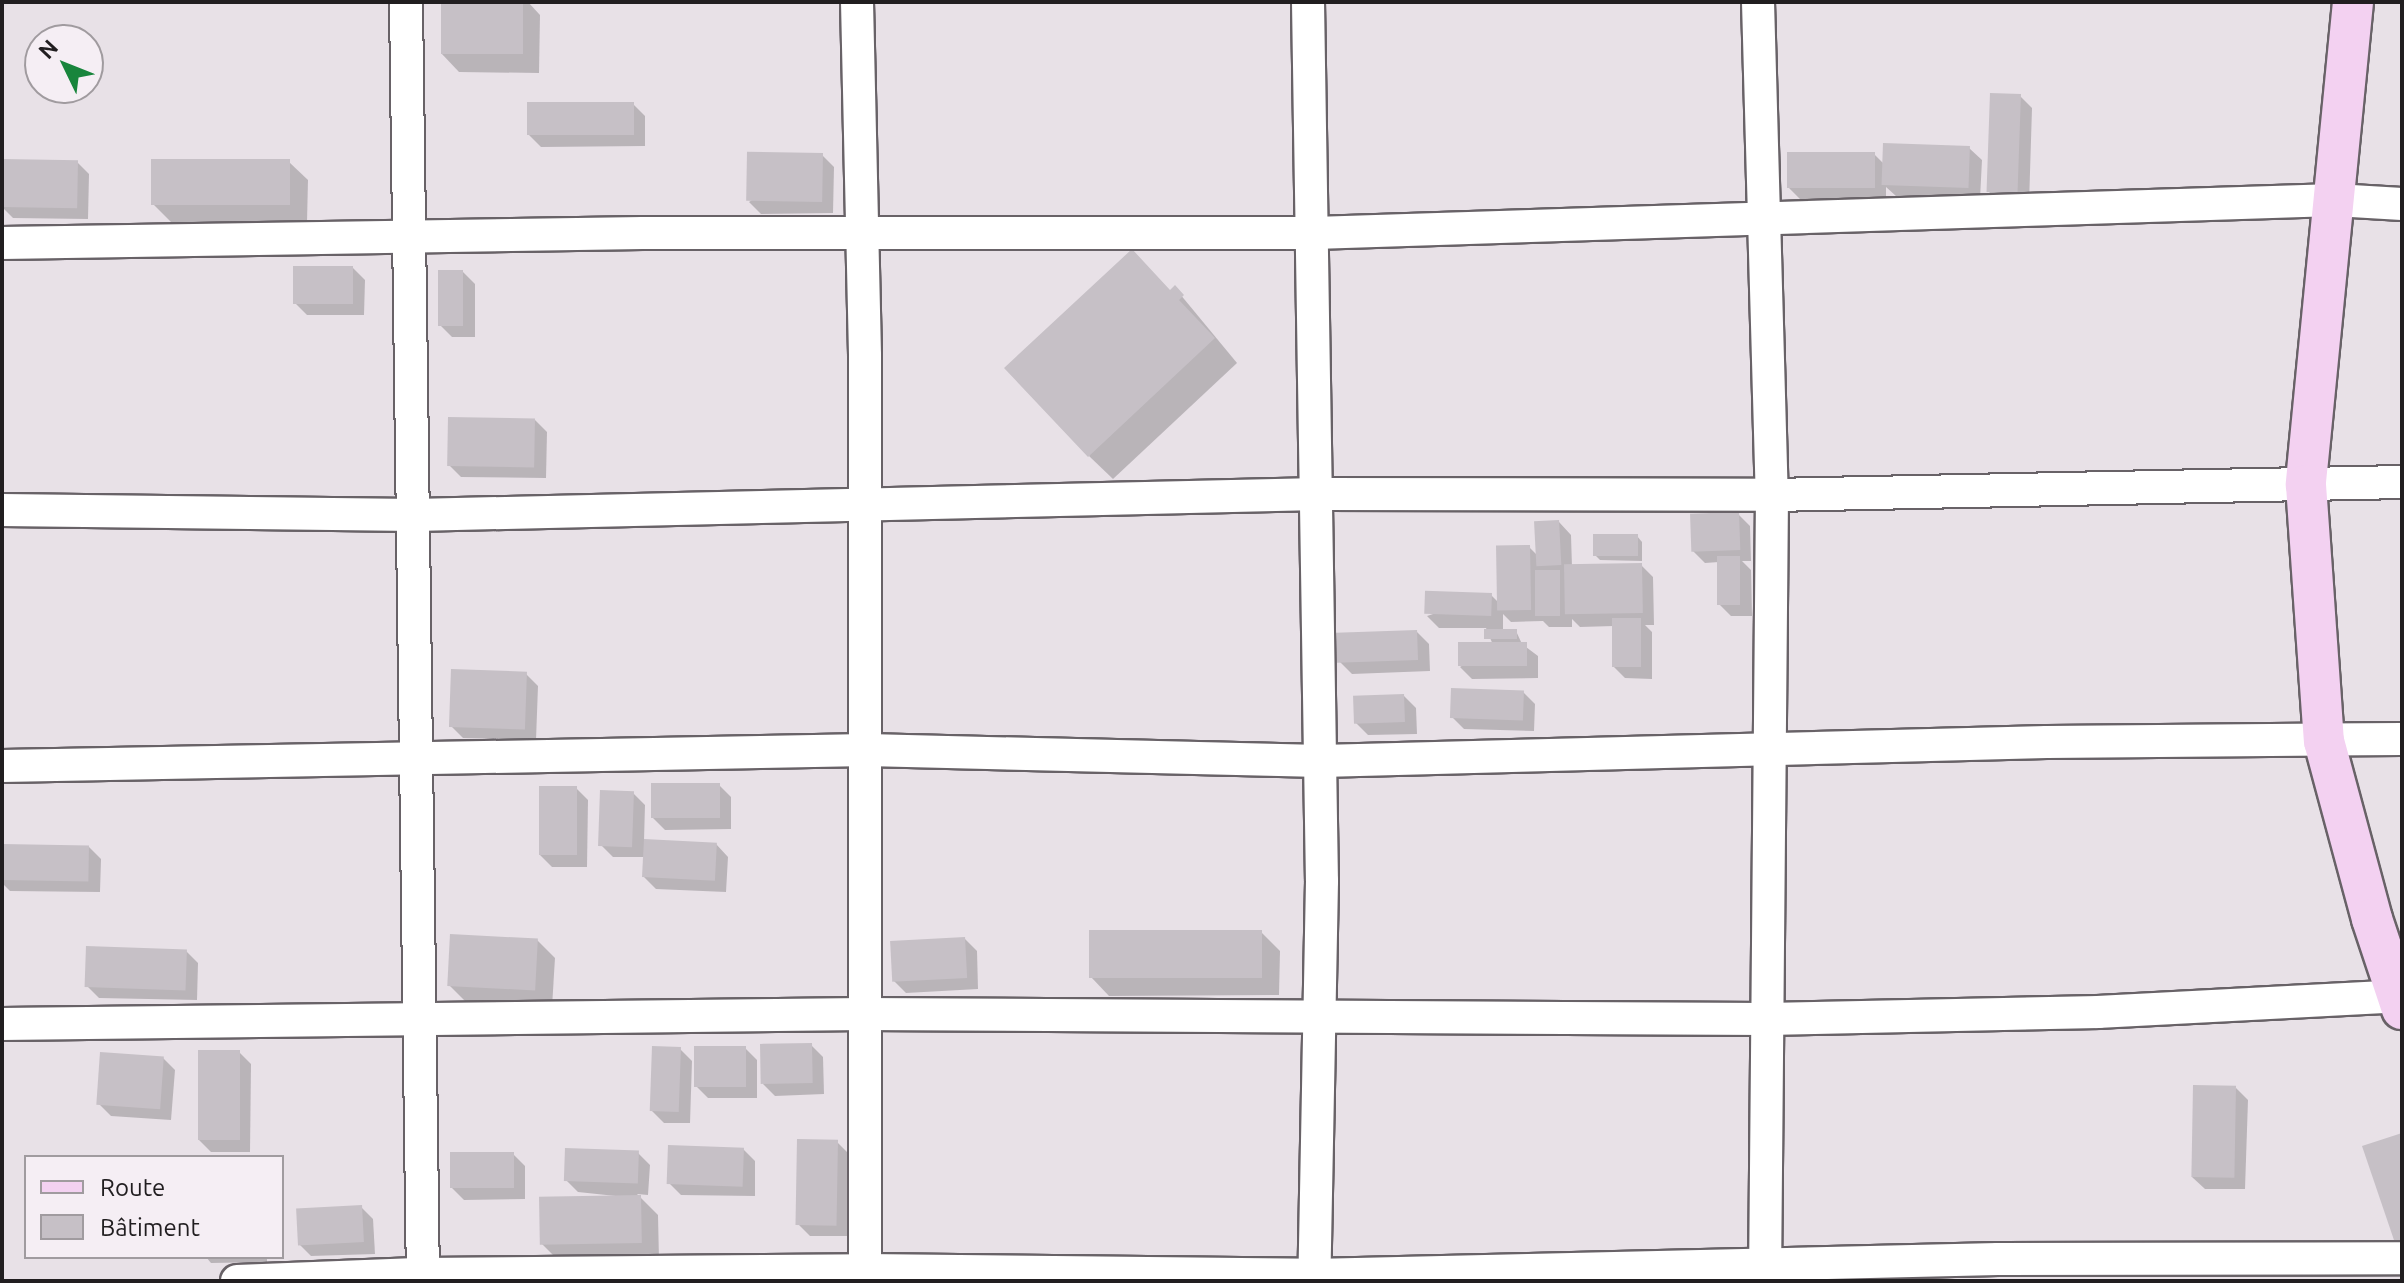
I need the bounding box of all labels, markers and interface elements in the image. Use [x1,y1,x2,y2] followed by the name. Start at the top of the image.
[24,24,104,104] north arrow
[33,34,62,63] text: N
[24,1155,284,1259] legend
[100,1174,165,1201] text: Route
[100,1214,200,1241] text: Bâtiment

